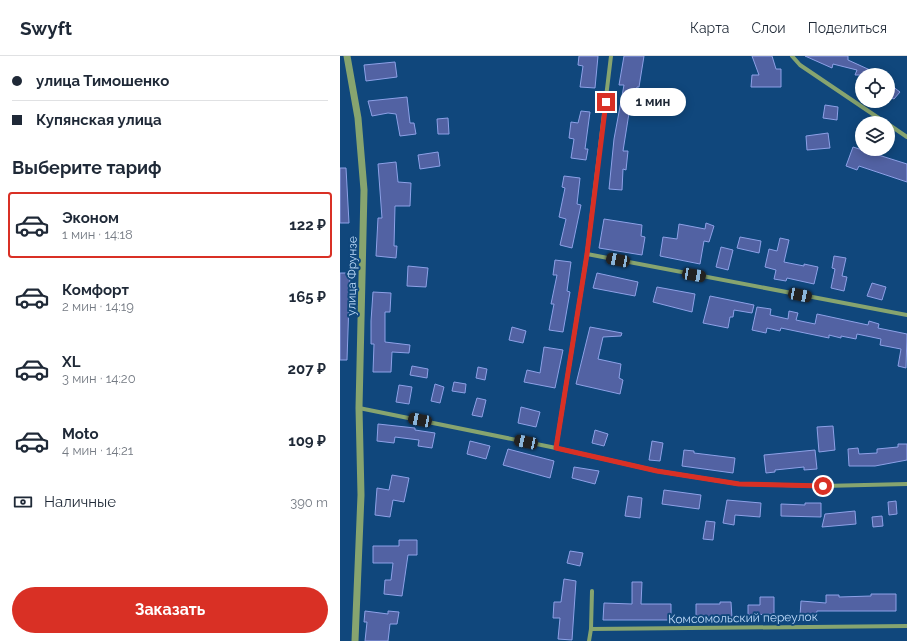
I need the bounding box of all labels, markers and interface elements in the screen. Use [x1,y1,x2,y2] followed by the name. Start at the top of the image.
[20,17,72,39] text: Swyft
[690,20,729,36] text: Карта
[751,20,786,36] text: Слои
[808,20,887,36] text: Поделиться
[855,68,895,156] map controls
[855,68,895,108] button: locate
[36,72,169,90] text: улица Тимошенко
[620,88,686,116] callout: 1 мин
[597,93,615,111] route end
[636,94,670,109] text: 1 мин
[36,111,162,129] text: Купянская улица
[855,116,895,156] button: layers
[12,157,162,178] text: Выберите тариф
[14,207,50,243] icon: car
[62,209,119,227] text: Эконом
[289,216,326,234] text: 122 ₽
[62,227,133,242] text: 1 мин · 14:18
[344,236,360,316] street label: улица Фрунзе
[605,252,631,268] car
[681,267,707,283] car
[14,279,50,315] icon: car
[62,281,129,299] text: Комфорт
[787,287,813,303] car
[289,288,326,306] text: 165 ₽
[62,299,134,314] text: 2 мин · 14:19
[14,351,50,387] icon: car
[62,353,80,371] text: XL
[288,360,326,378] text: 207 ₽
[62,371,136,386] text: 3 мин · 14:20
[407,412,433,428] car
[14,423,50,459] icon: car
[62,425,99,443] text: Moto
[288,432,326,450] text: 109 ₽
[513,434,539,450] car
[62,443,133,458] text: 4 мин · 14:21
[814,477,832,495] route start
[12,491,34,513] icon: cash
[44,493,116,511] text: Наличные
[290,495,328,510] text: 390 m
[12,587,328,633] button: Заказать
[668,610,818,626] street label: Комсомольский переулок

